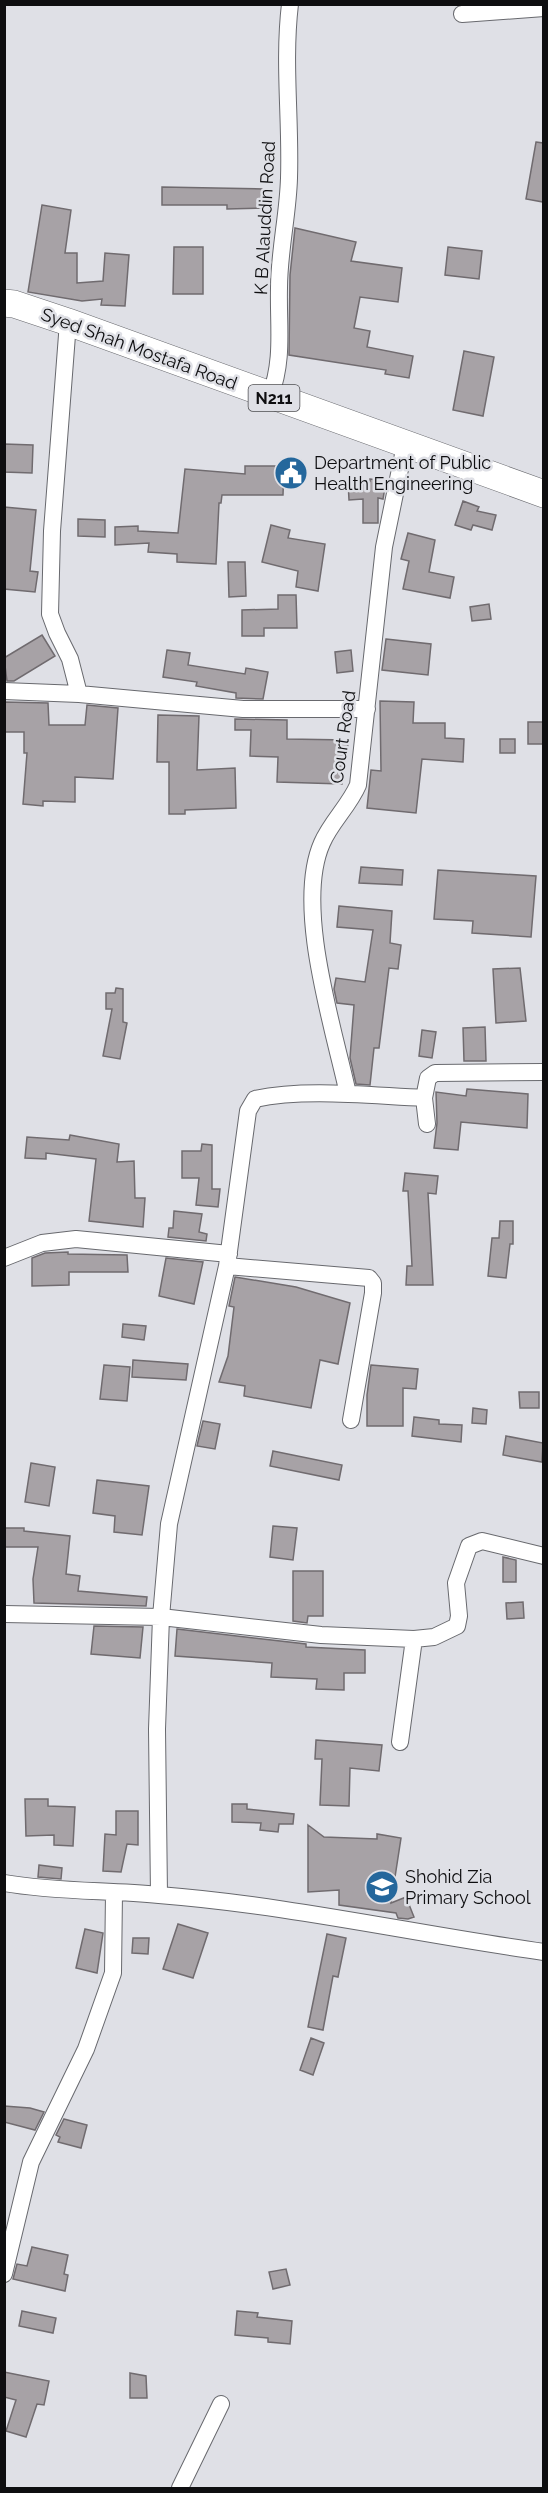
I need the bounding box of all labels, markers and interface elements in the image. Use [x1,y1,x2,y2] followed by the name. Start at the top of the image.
[250,140,279,295] street label: K B Alauddin Road
[38,303,240,394] street label: Syed Shah Mostafa Road
[248,385,300,411] road number: N211
[314,452,491,494] place label: Department of Public Health Engineering
[273,455,309,491] public building icon: Department of Public Health Engineering
[326,689,359,785] street label: Court Road
[405,1866,531,1908] place label: Shohid Zia Primary School
[364,1869,400,1905] school or university icon: Shohid Zia Primary School

